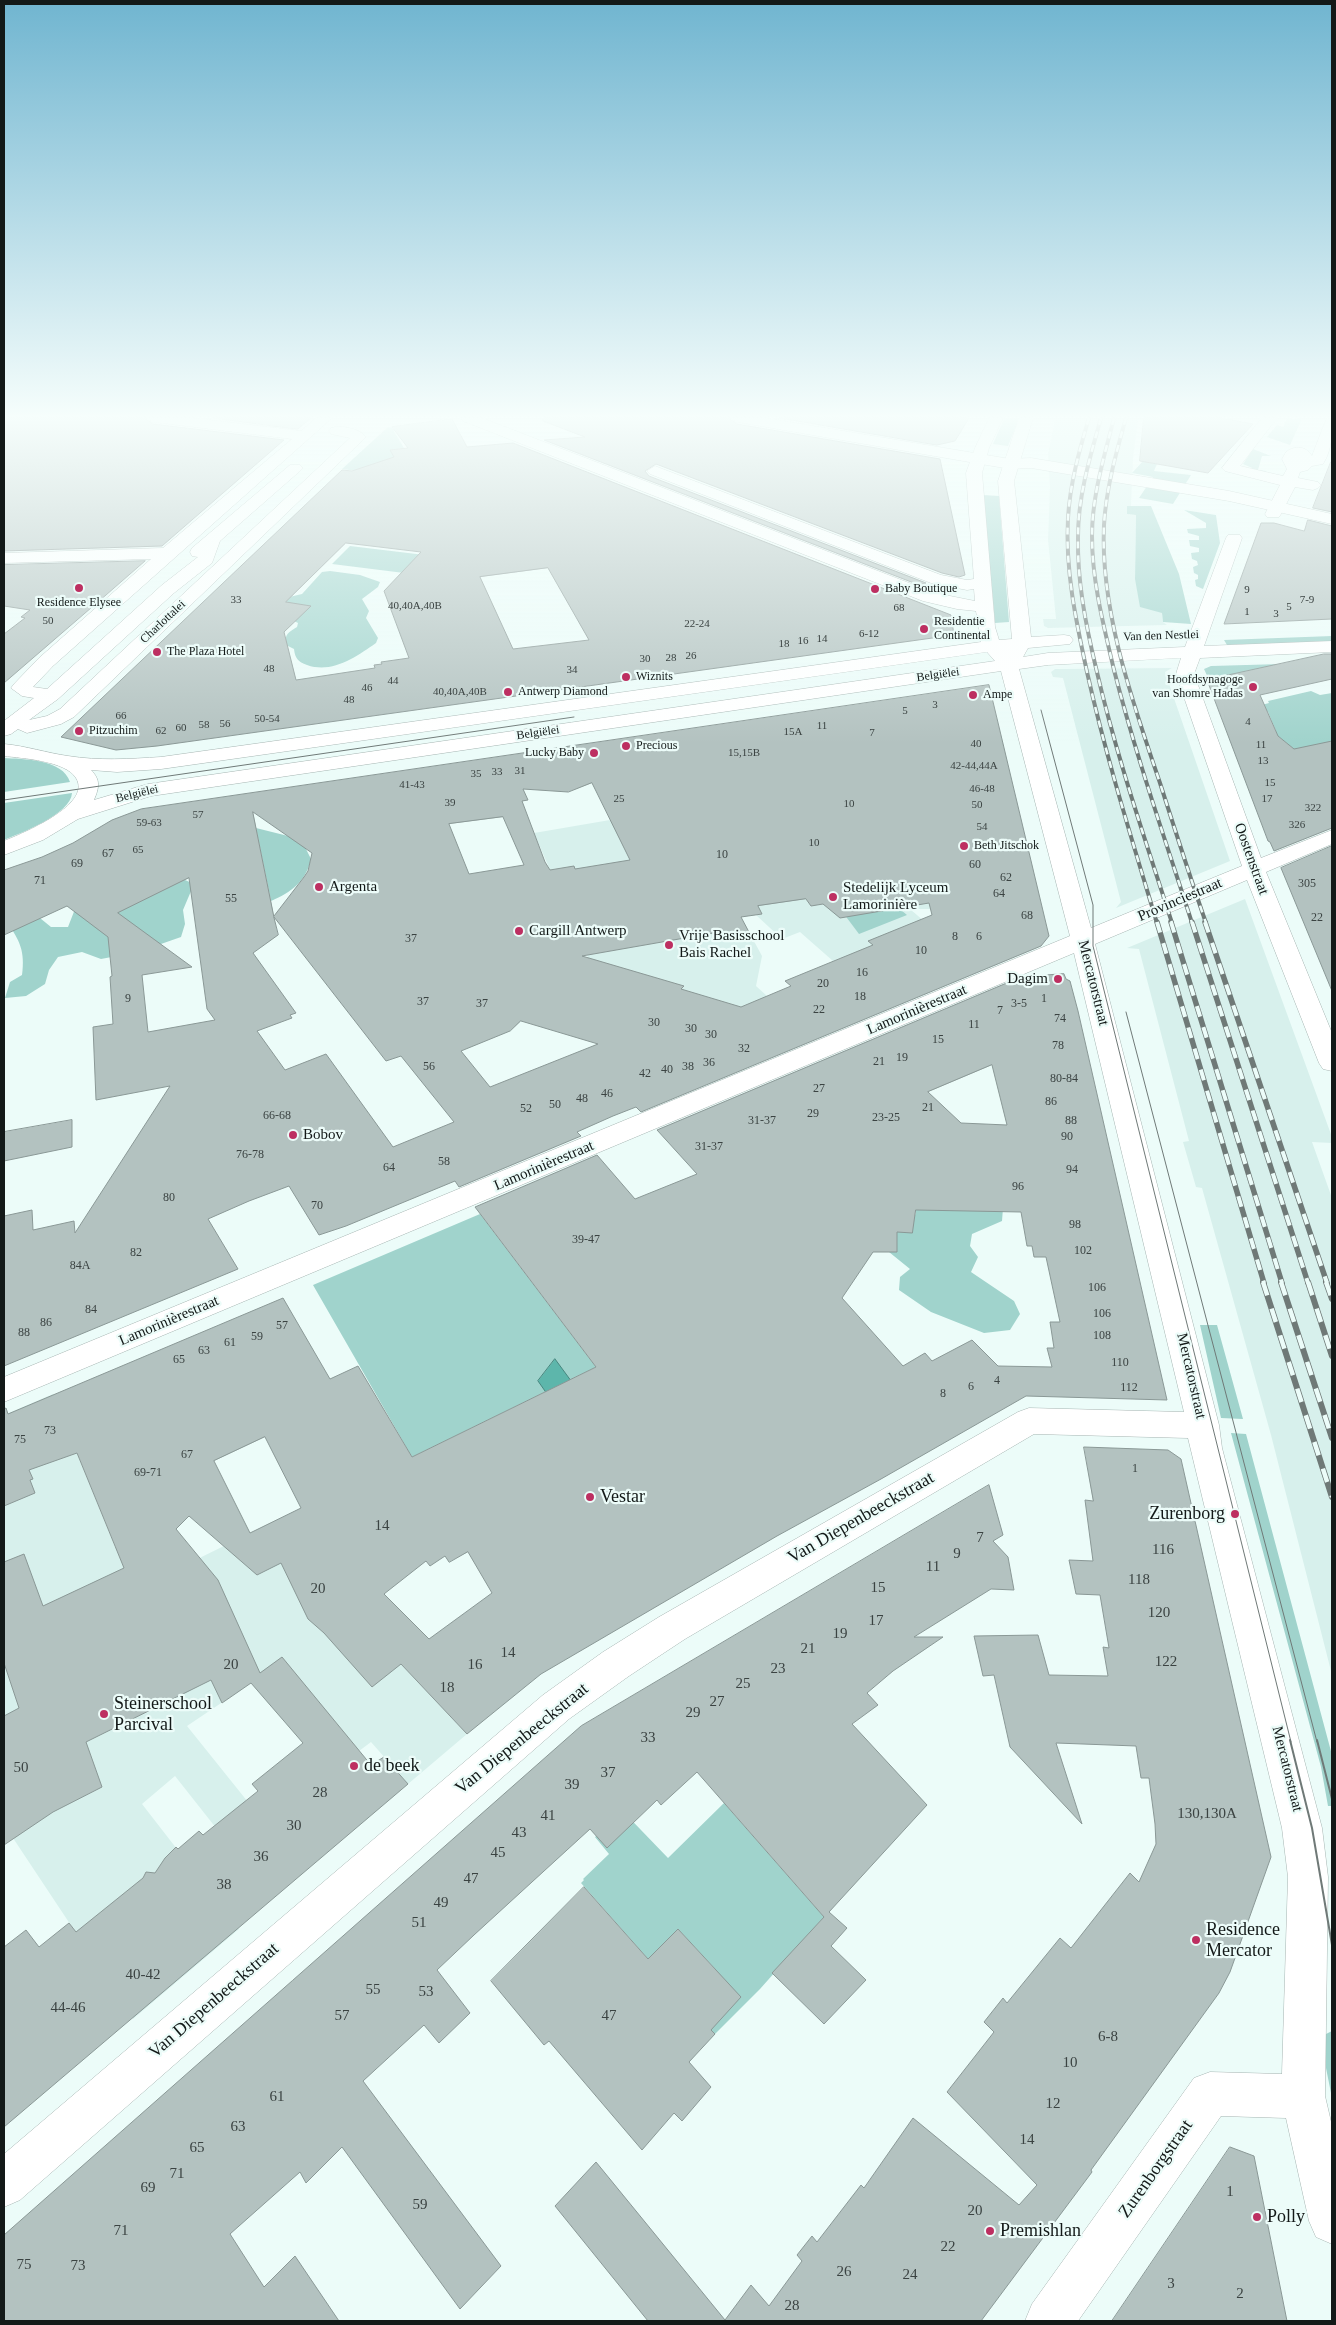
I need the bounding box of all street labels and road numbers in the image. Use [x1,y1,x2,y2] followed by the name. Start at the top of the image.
[134,595,192,649] street label: Charlottalei
[1117,627,1205,645] street label: Van den Nestlei
[914,665,962,685] street label: Belgiëlei
[514,723,562,743] street label: Belgiëlei
[112,781,162,807] street label: Belgiëlei
[1227,813,1275,905] street label: Oostenstraat
[1128,871,1232,929] street label: Provinciestraat
[1072,930,1114,1036] street label: Mercatorstraat
[856,977,978,1043] street label: Lamorinièrestraat
[483,1133,605,1199] street label: Lamorinièrestraat
[108,1288,230,1354] street label: Lamorinièrestraat
[1170,1323,1212,1429] street label: Mercatorstraat
[771,1460,951,1576] street label: Van Diepenbeeckstraat
[439,1669,605,1809] street label: Van Diepenbeeckstraat
[1266,1716,1308,1822] street label: Mercatorstraat
[133,1929,295,2073] street label: Van Diepenbeeckstraat
[1107,2106,1205,2232] street label: Zurenborgstraat

